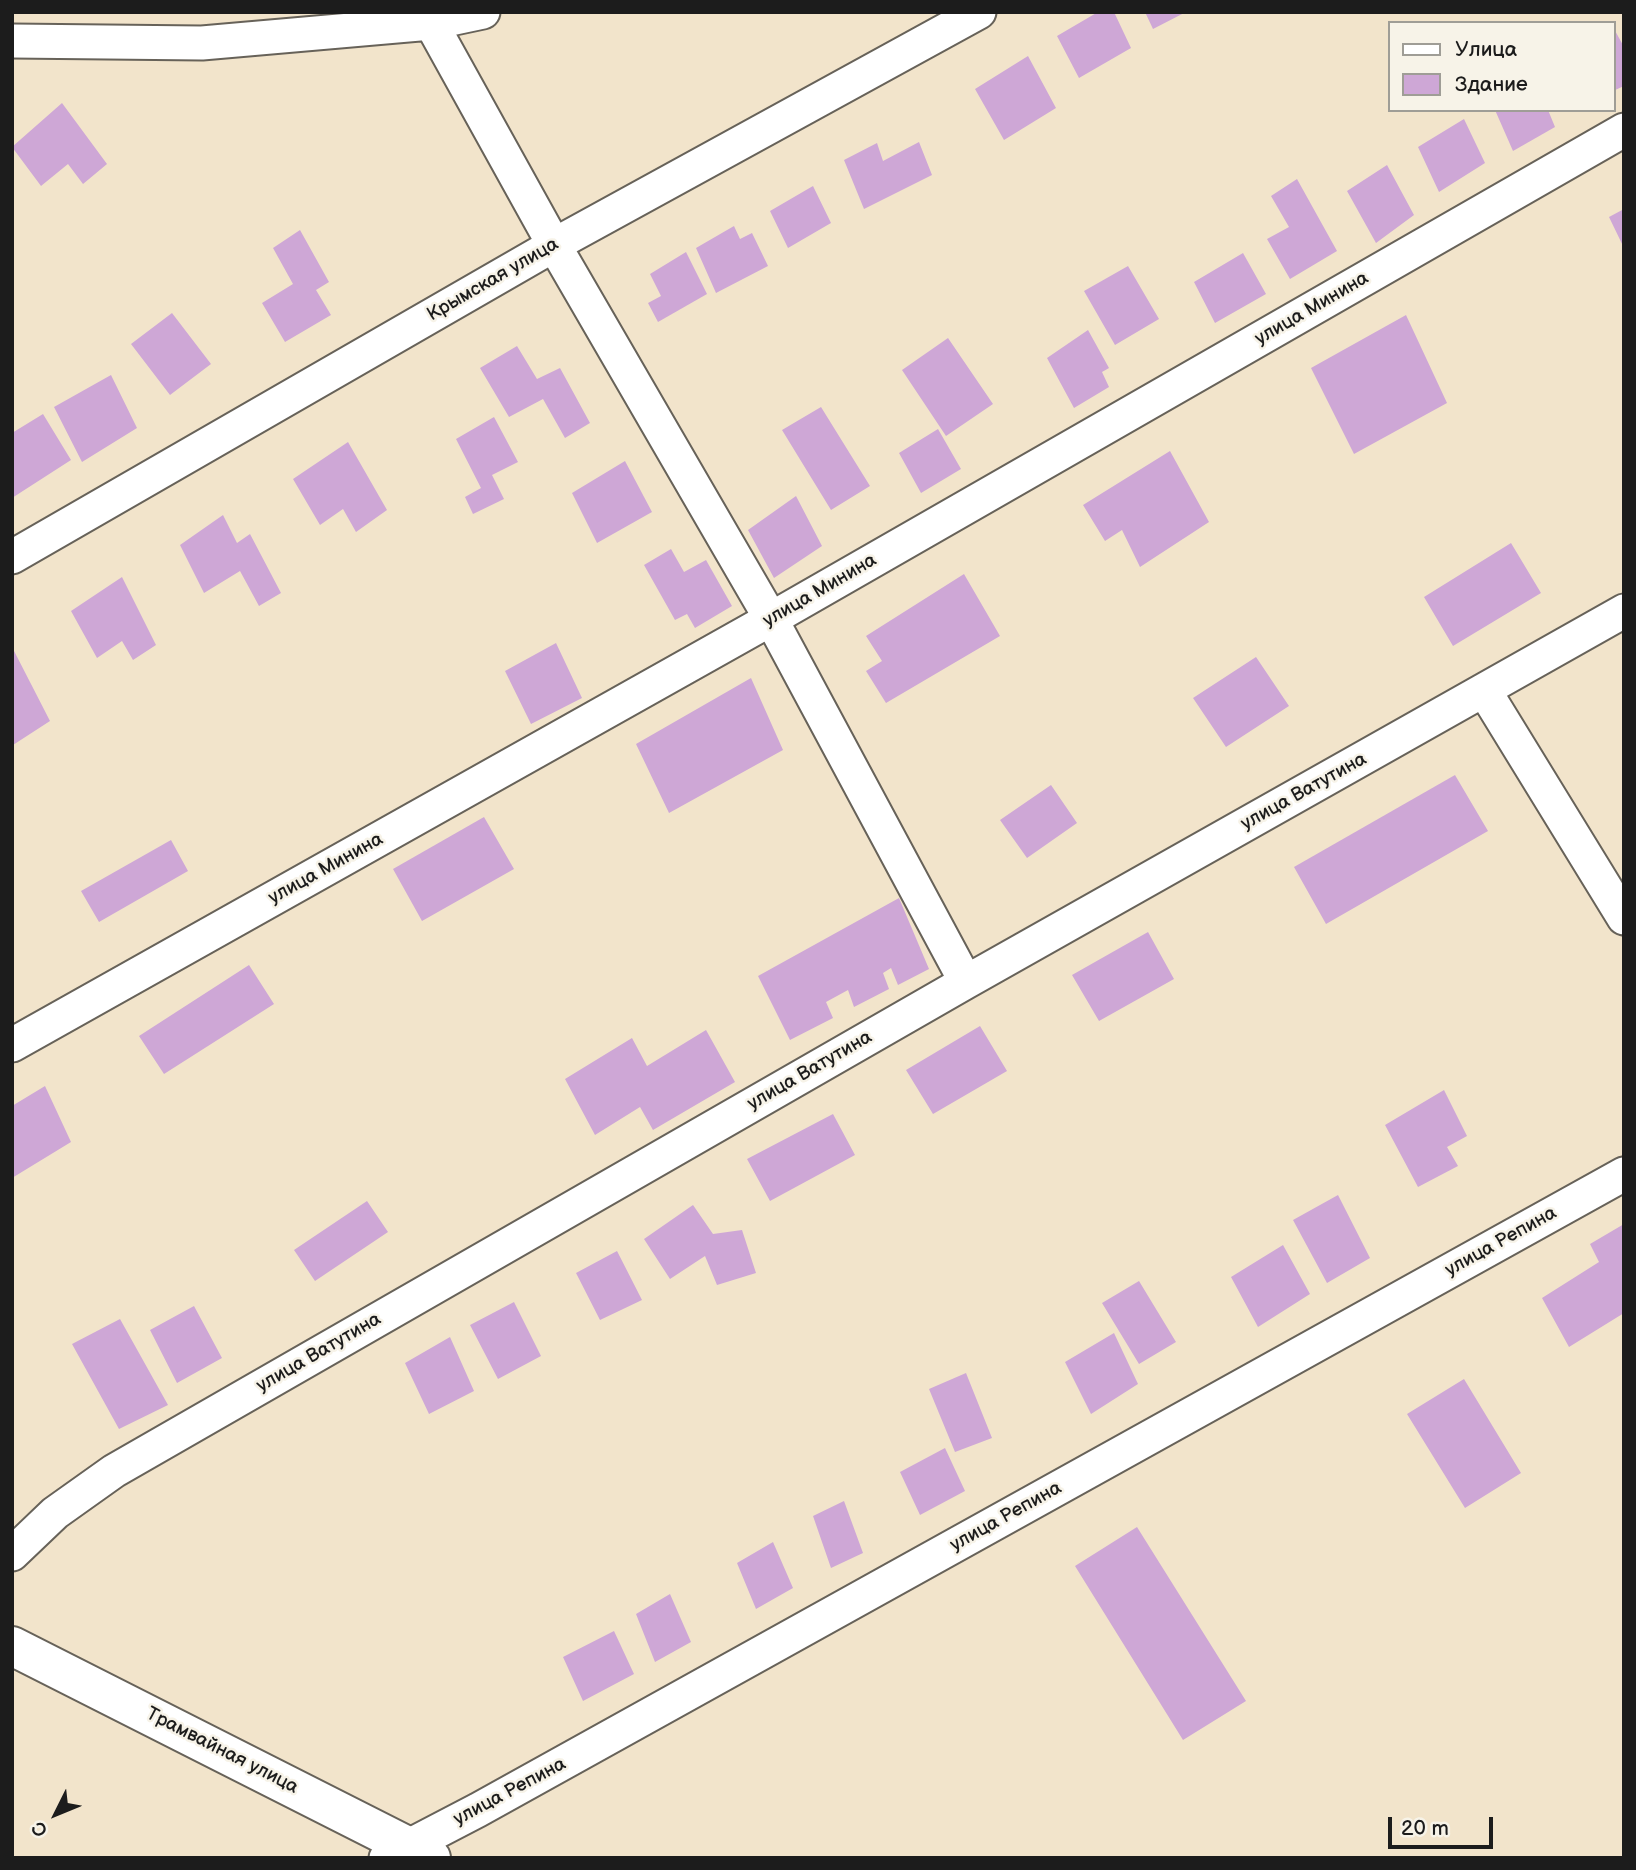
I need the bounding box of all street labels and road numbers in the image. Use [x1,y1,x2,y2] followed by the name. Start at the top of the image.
[423,233,563,327] street label: Крымская улица
[1251,267,1373,351] street label: улица Минина
[759,549,881,633] street label: улица Минина
[1237,748,1371,836] street label: улица Ватутина
[265,828,387,910] street label: улица Минина
[744,1026,876,1116] street label: улица Ватутина
[1441,1202,1561,1282] street label: улица Репина
[253,1308,385,1398] street label: улица Ватутина
[946,1477,1066,1557] street label: улица Репина
[142,1703,302,1799] street label: Трамвайная улица
[450,1753,570,1831] street label: улица Репина

